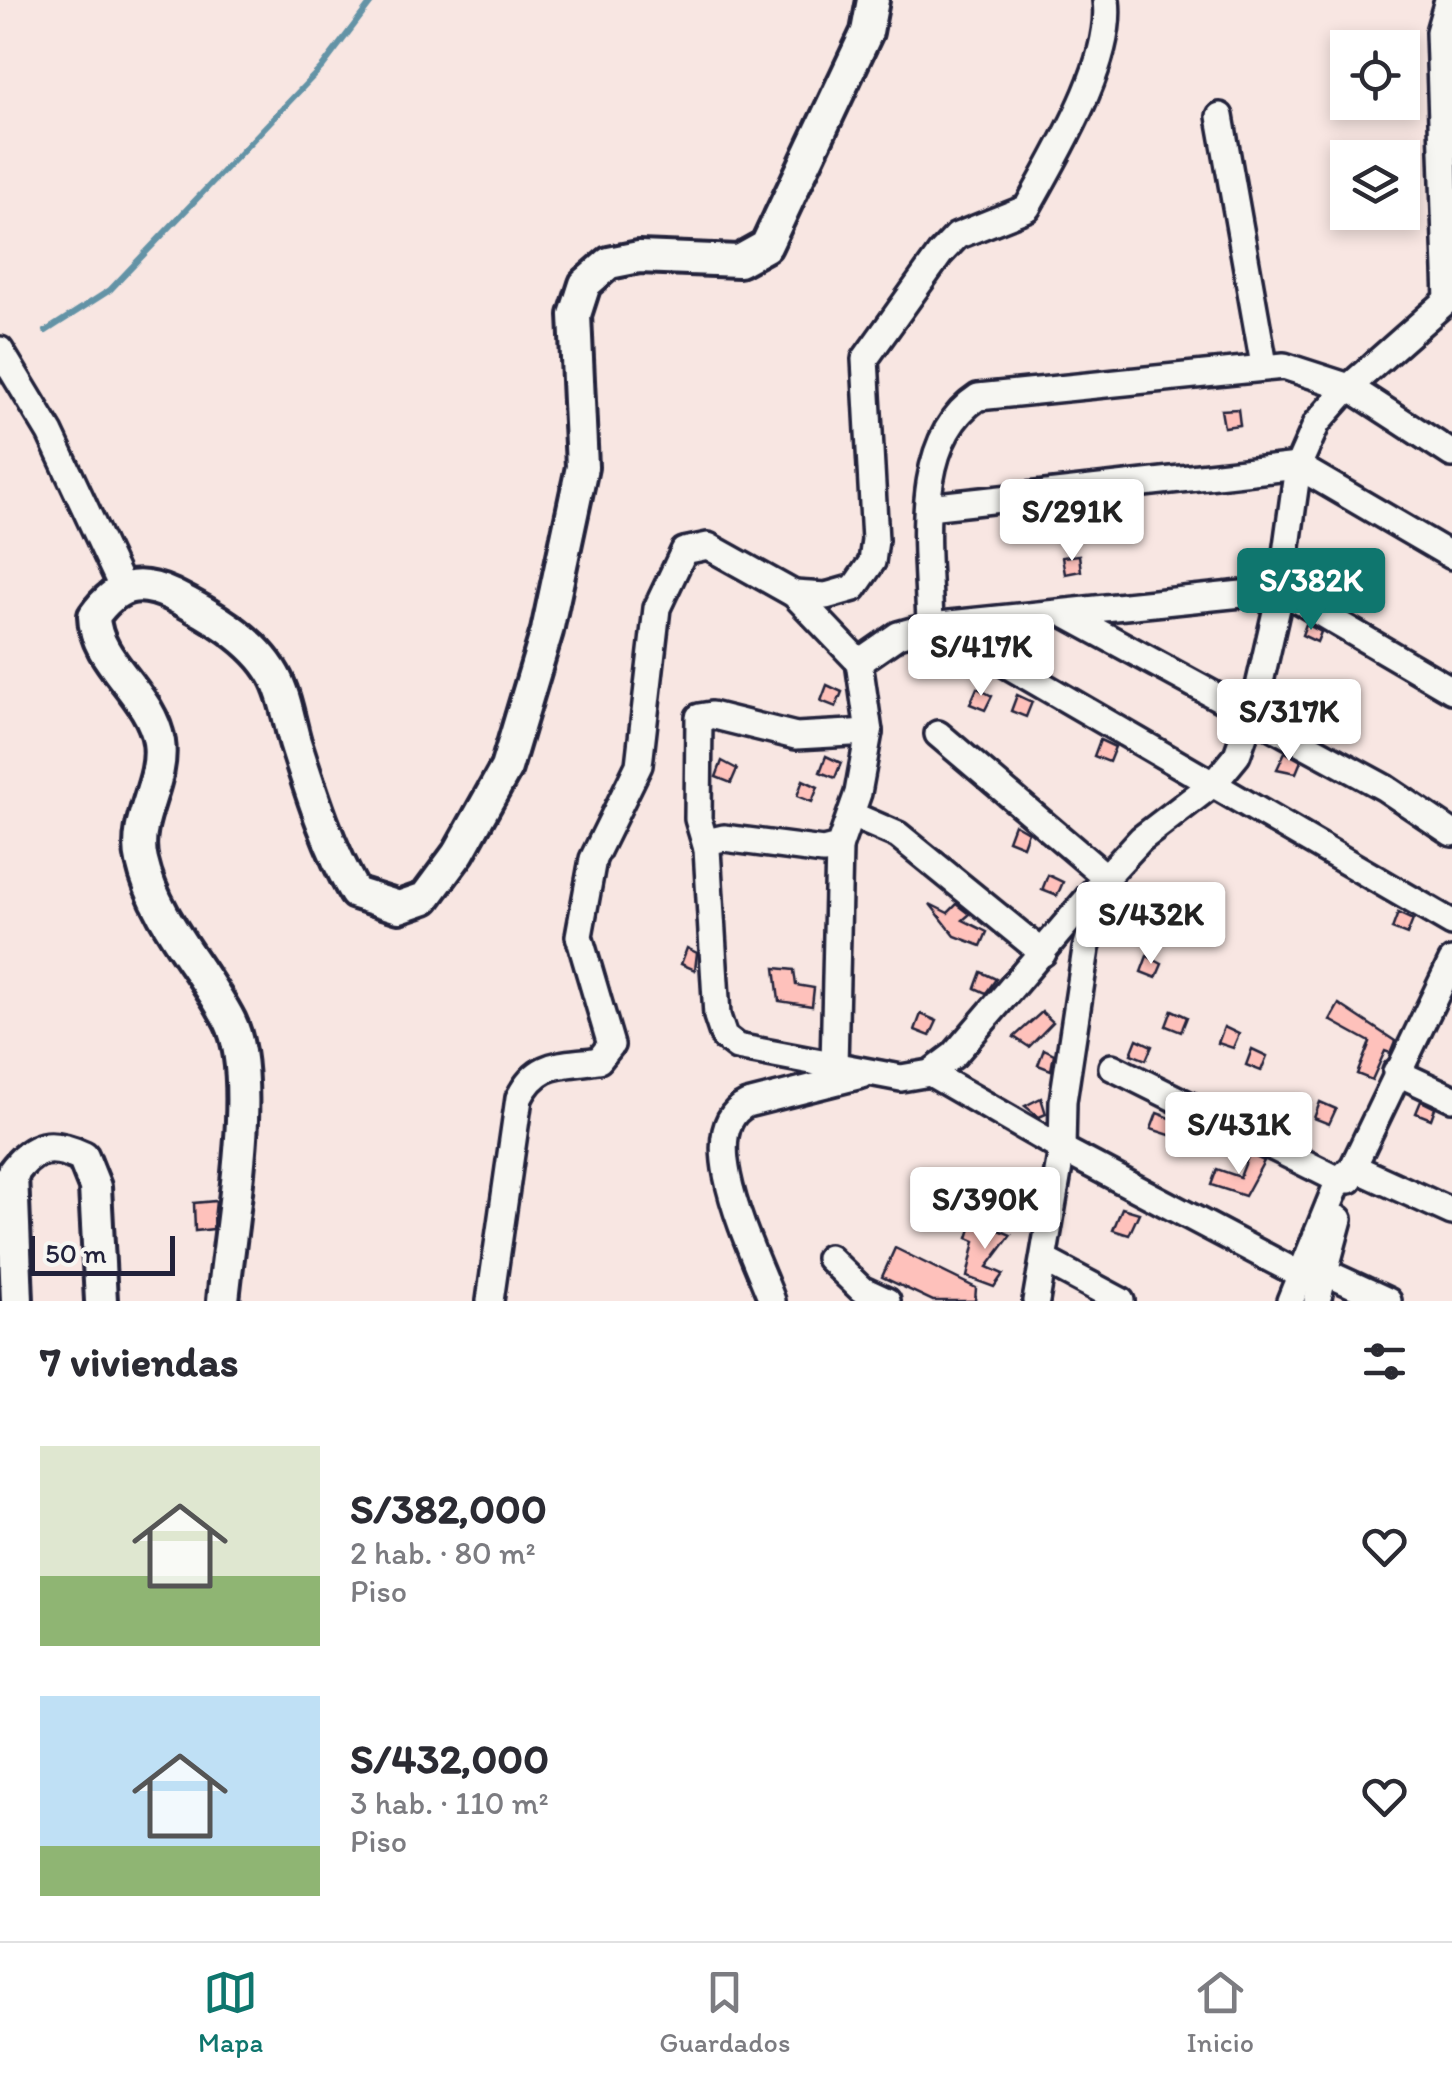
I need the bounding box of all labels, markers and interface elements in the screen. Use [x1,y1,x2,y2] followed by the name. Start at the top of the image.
[1330,30,1420,230] map controls
[1330,30,1420,120] button: locate
[1330,140,1420,230] button: layers
[991,479,1153,564] pin: S/291K
[1022,492,1122,530] text: S/291K
[1230,548,1392,633] pin: S/382K
[1259,561,1363,599] text: S/382K
[900,614,1062,699] pin: S/417K
[930,627,1032,665] text: S/417K
[1208,679,1370,764] pin: S/317K
[1239,692,1339,730] text: S/317K
[1070,882,1232,967] pin: S/432K
[1098,895,1204,933] text: S/432K
[1158,1092,1320,1177] pin: S/431K
[1187,1105,1291,1143] text: S/431K
[904,1167,1066,1252] pin: S/390K
[932,1180,1038,1218] text: S/390K
[30,1231,175,1276] scale bar
[45,1236,107,1270] text: 50 m
[1357,1334,1412,1389] icon: filters
[40,1336,239,1387] text: 7 viviendas
[350,1483,547,1534] text: S/382,000
[120,1486,240,1606] icon: home
[1357,1519,1412,1574] icon: heart
[350,1534,536,1572] text: 2 hab. · 80 m²
[350,1572,407,1610] text: Piso
[350,1733,549,1784] text: S/432,000
[120,1736,240,1856] icon: home
[1357,1769,1412,1824] icon: heart
[350,1784,549,1822] text: 3 hab. · 110 m²
[350,1822,407,1860] text: Piso
[198,1965,263,2059] tab: Mapa
[659,1965,790,2059] tab: Guardados
[1186,1965,1254,2059] tab: Inicio

